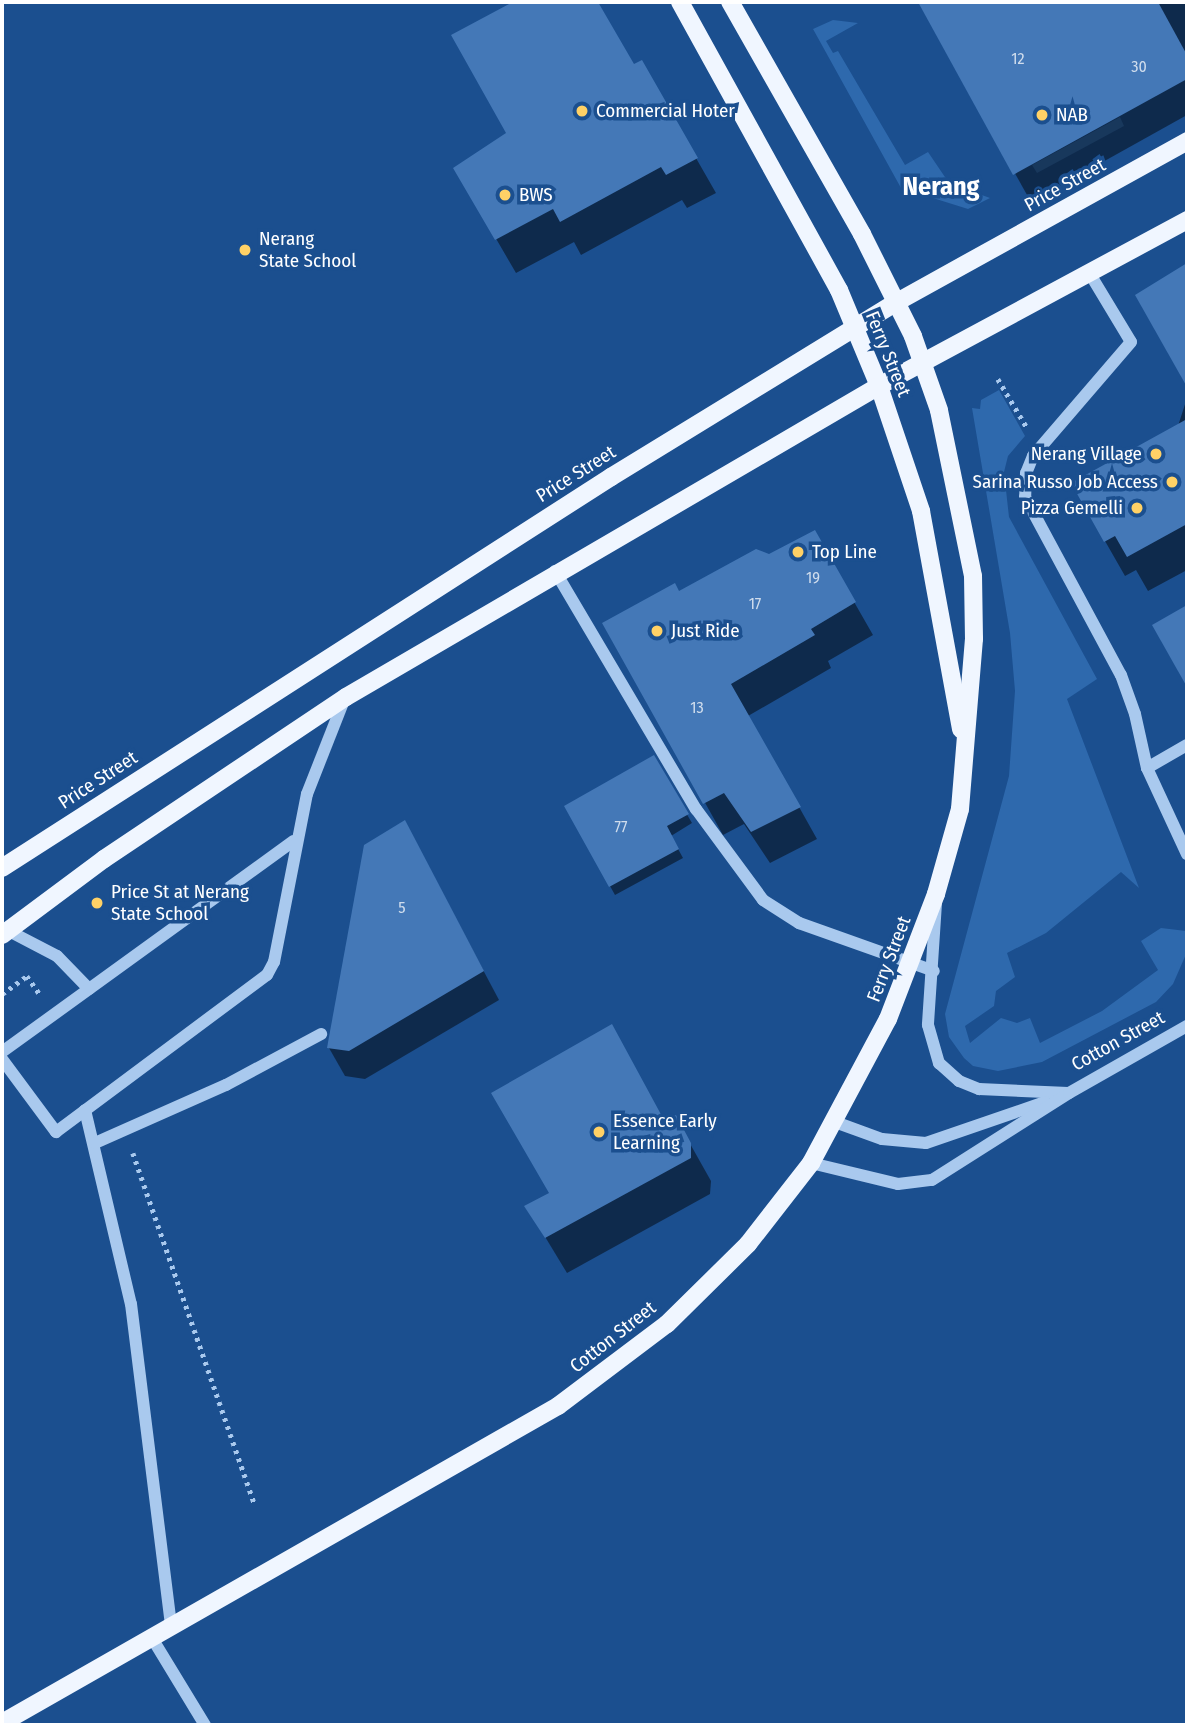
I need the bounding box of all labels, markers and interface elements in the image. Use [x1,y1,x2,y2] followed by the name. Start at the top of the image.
[1011,49,1025,69] house number: 12
[1131,57,1147,77] house number: 30
[596,100,735,122] place label: Commercial Hoter
[574,103,590,119] marker: Commercial Hoter
[1056,104,1088,126] place label: NAB
[1034,107,1050,123] marker: NAB
[1020,153,1110,217] street label: Price Street
[903,171,979,203] district label: Nerang
[519,184,553,206] place label: BWS
[497,187,513,203] marker: BWS
[259,228,356,272] place label: Nerang State School
[237,242,253,258] marker: Nerang State School
[861,308,915,400] street label: Ferry Street
[532,441,620,507] street label: Price Street
[1031,443,1142,465] place label: Nerang Village
[1148,446,1164,462] marker: Nerang Village
[973,471,1158,493] place label: Sarina Russo Job Access
[1164,474,1180,490] marker: Sarina Russo Job Access
[1021,497,1123,519] place label: Pizza Gemelli
[1129,500,1145,516] marker: Pizza Gemelli
[812,541,877,563] place label: Top Line
[790,544,806,560] marker: Top Line
[806,568,820,588] house number: 19
[749,594,761,614] house number: 17
[671,620,740,642] place label: Just Ride
[649,623,665,639] marker: Just Ride
[690,698,704,718] house number: 13
[54,746,142,814] street label: Price Street
[614,817,628,837] house number: 77
[111,881,249,925] place label: Price St at Nerang State School
[89,895,105,911] marker: Price St at Nerang State School
[398,898,406,918] house number: 5
[862,913,916,1005] street label: Ferry Street
[1068,1006,1168,1076] street label: Cotton Street
[613,1110,717,1154] place label: Essence Early Learning
[591,1124,607,1140] marker: Essence Early Learning
[566,1296,660,1378] street label: Cotton Street

